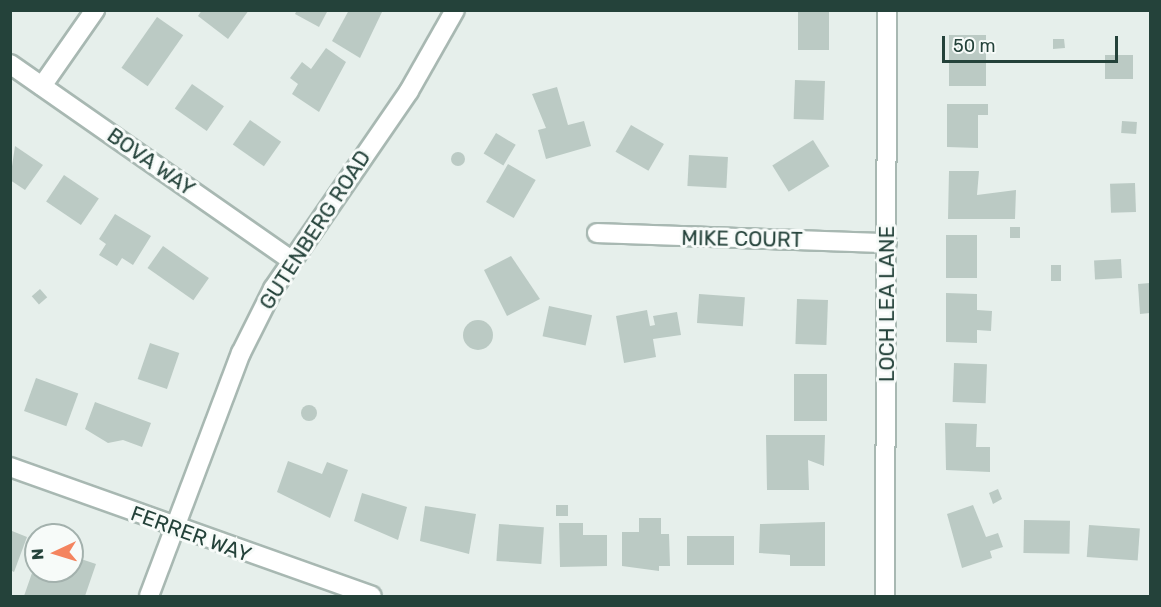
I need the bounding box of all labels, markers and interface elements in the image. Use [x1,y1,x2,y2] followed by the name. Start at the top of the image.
[945,24,1120,62] scale bar
[953,35,996,57] text: 50 m
[102,122,200,202] street label: BOVA WAY
[254,146,376,314] street label: GUTENBERG ROAD
[681,225,803,253] street label: MIKE COURT
[874,226,900,382] street label: LOCH LEA LANE
[127,501,255,567] street label: FERRER WAY
[24,523,84,583] north arrow
[28,548,47,561] text: N

